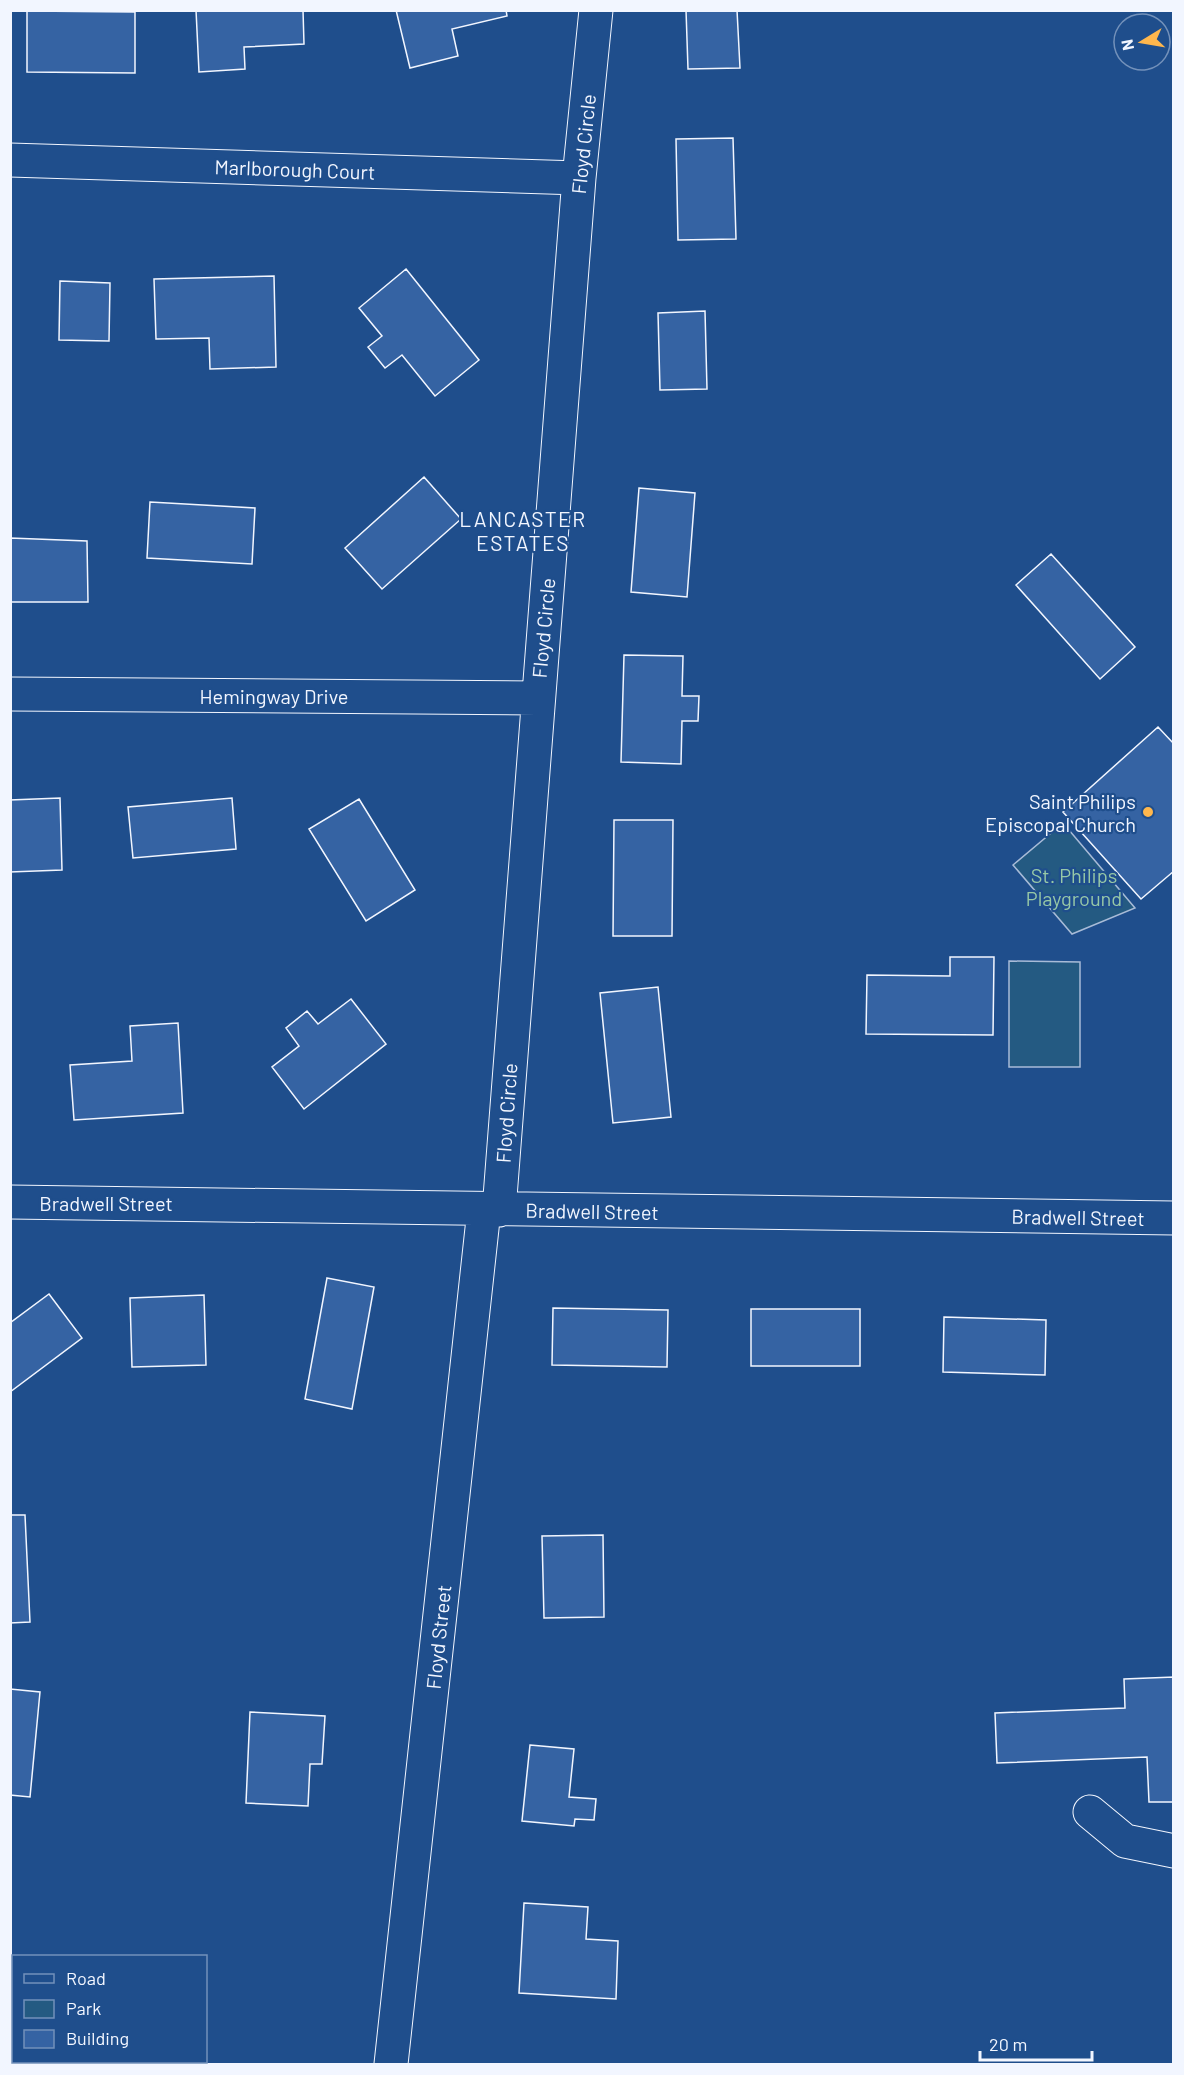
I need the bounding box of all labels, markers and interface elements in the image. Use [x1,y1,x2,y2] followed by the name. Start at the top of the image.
[1112,12,1172,72] north arrow
[1116,38,1137,52] text: N
[566,93,600,195] street label: Floyd Circle
[214,154,376,184] street label: Marlborough Court
[459,506,587,555] district label: LANCASTER ESTATES
[527,577,559,679] street label: Floyd Circle
[200,684,348,708] street label: Hemingway Drive
[985,789,1136,836] place label: Saint Philips Episcopal Church
[1141,805,1155,819] marker: Saint Philips Episcopal Church
[1026,863,1122,910] park label: St. Philips Playground
[491,1062,521,1164] street label: Floyd Circle
[39,1191,173,1215] street label: Bradwell Street
[525,1198,659,1224] street label: Bradwell Street
[1011,1204,1145,1230] street label: Bradwell Street
[421,1584,455,1690] street label: Floyd Street
[12,1955,207,2063] legend
[66,1967,106,1989] text: Road
[66,1997,101,2019] text: Park
[980,2024,1092,2062] scale bar
[66,2027,129,2049] text: Building
[989,2033,1027,2055] text: 20 m

